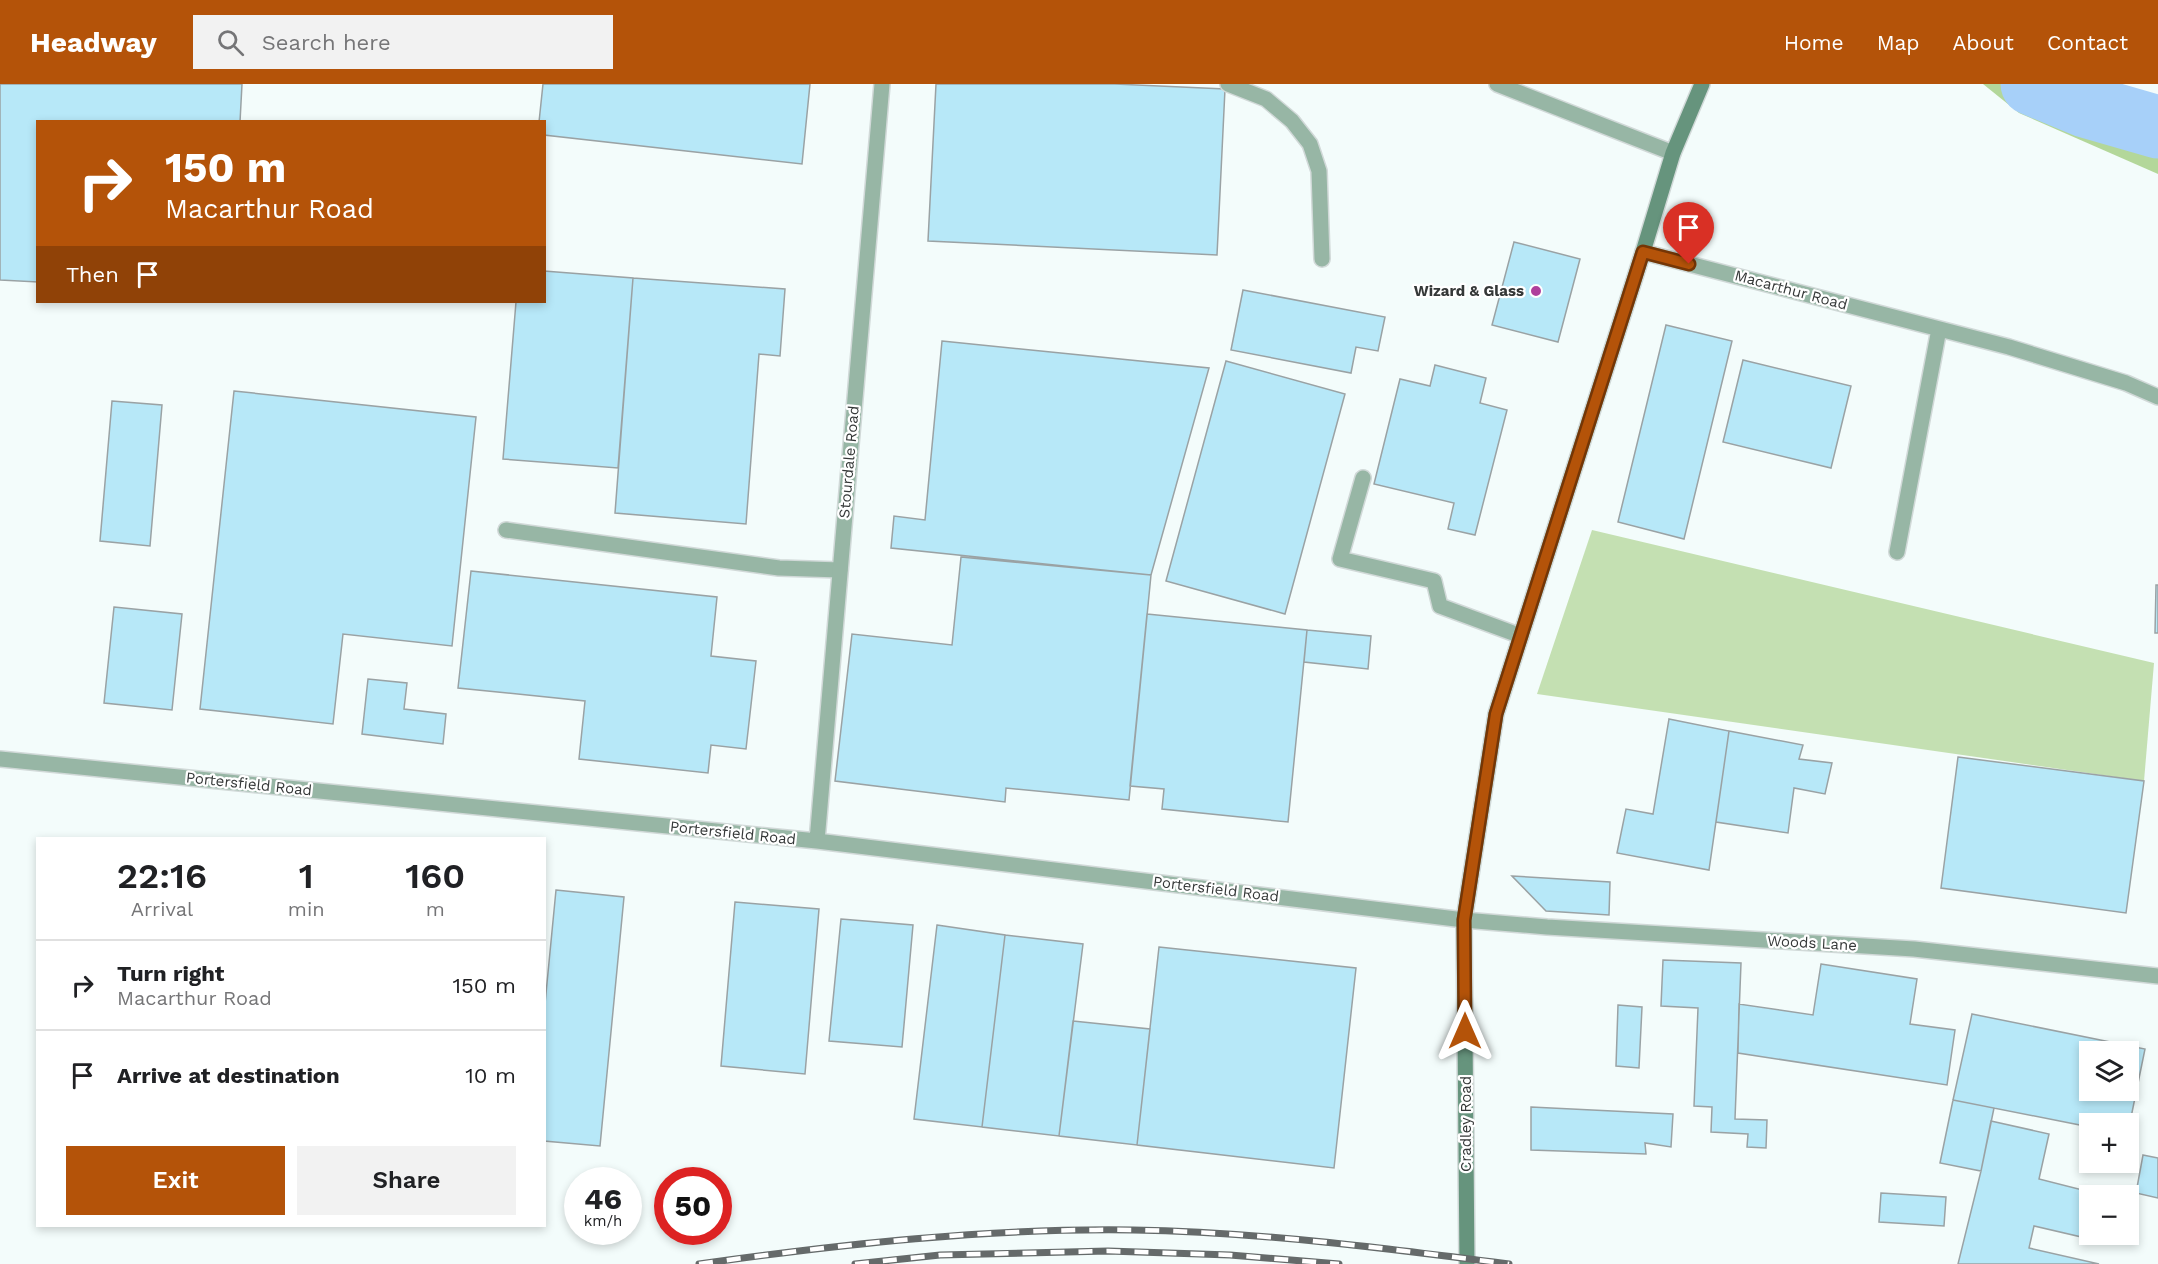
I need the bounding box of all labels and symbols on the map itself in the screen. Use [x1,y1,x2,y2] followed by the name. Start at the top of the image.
[1663,202,1714,264] pin
[1733,266,1849,314] street label: Macarthur Road
[1414,282,1524,300] place label: Wizard & Glass
[1529,284,1543,298] marker: Wizard & Glass
[835,405,863,519] street label: Stourdale Road
[185,768,313,800] street label: Portersfield Road
[669,817,797,849] street label: Portersfield Road
[1152,872,1280,906] street label: Portersfield Road
[1767,932,1857,954] street label: Woods Lane
[1433,999,1497,1063] position arrow
[1457,1076,1475,1172] street label: Cradley Road
[654,1167,732,1245] speed limit sign: 50

